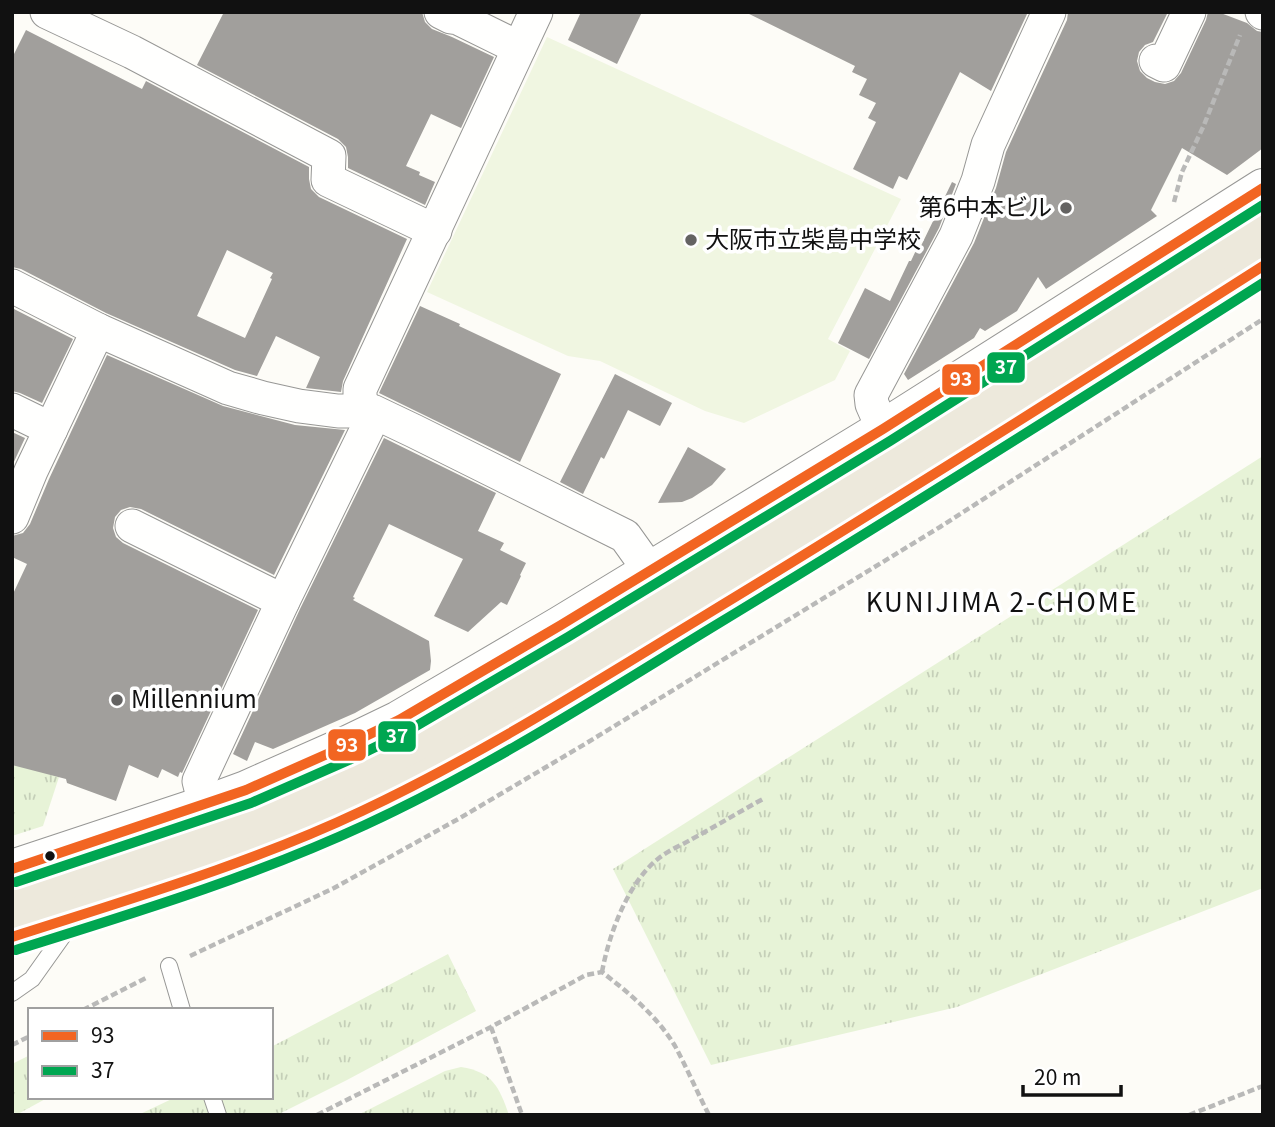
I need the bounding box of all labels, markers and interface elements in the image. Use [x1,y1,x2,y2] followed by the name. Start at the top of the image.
[919,188,1052,223] place label: 第6中本ビル
[1058,200,1074,216] marker: 第6中本ビル
[705,220,921,255] place label: 大阪市立柴島中学校
[683,232,699,248] marker: 大阪市立柴島中学校
[986,351,1026,384] line badge: 37
[995,352,1017,379] text: 37
[941,363,981,396] line badge: 93
[950,364,972,391] text: 93
[866,582,1138,619] district label: KUNIJIMA 2-CHOME
[131,680,257,715] place label: Millennium
[109,692,125,708] marker: Millennium
[377,720,417,753] line badge: 37
[386,721,408,748] text: 37
[327,728,367,762] line badge: 93
[336,730,358,757] text: 93
[43,849,57,863] unlabelled marker
[28,1008,273,1099] legend
[91,1019,114,1049] text: 93
[91,1054,114,1084] text: 37
[1023,1054,1121,1098] scale bar
[1034,1061,1081,1091] text: 20 m

